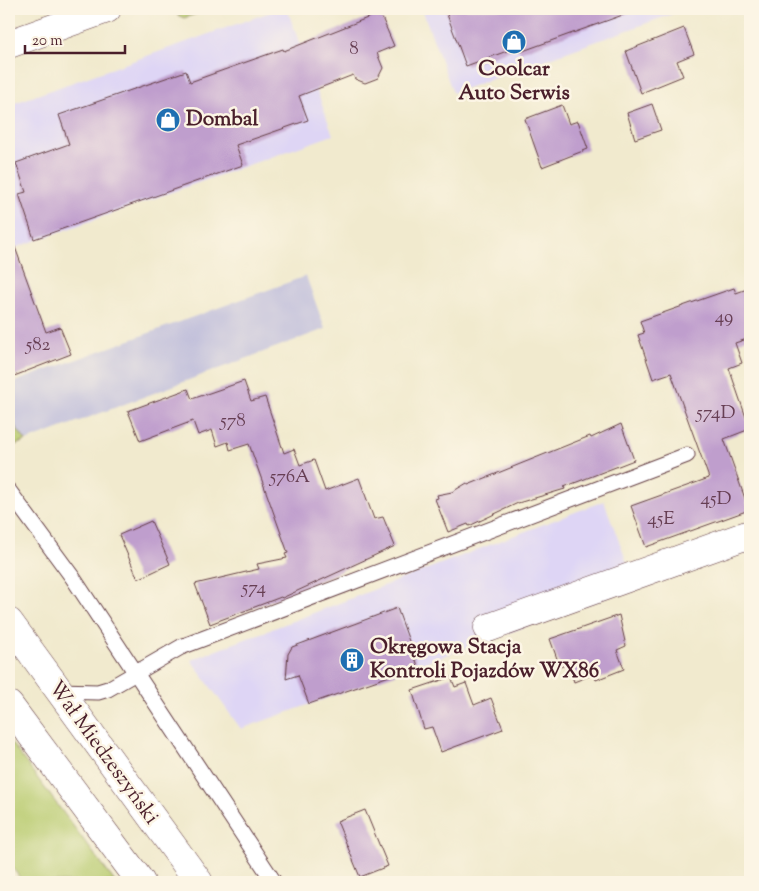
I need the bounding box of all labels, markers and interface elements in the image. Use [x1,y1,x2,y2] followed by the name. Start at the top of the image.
[25,22,125,54] scale bar
[501,29,527,55] shop icon: Coolcar Auto Serwis
[32,31,63,52] text: 20 m
[349,36,359,63] house number: 8
[458,55,570,109] place label: Coolcar Auto Serwis
[186,105,258,135] place label: Dombal
[155,107,181,133] shop icon: Dombal
[715,304,733,331] house number: 49
[25,332,50,359] house number: 582
[695,400,736,427] house number: 574D
[219,408,246,435] house number: 578
[269,464,311,491] house number: 576A
[700,486,732,513] house number: 45D
[647,506,675,533] house number: 45E
[241,575,267,602] house number: 574
[370,633,599,687] place label: Okręgowa Stacja Kontroli Pojazdów WX86
[339,647,365,673] building icon: Okręgowa Stacja Kontroli Pojazdów WX86
[41,675,166,831] street label: Wał Miedzeszyński

